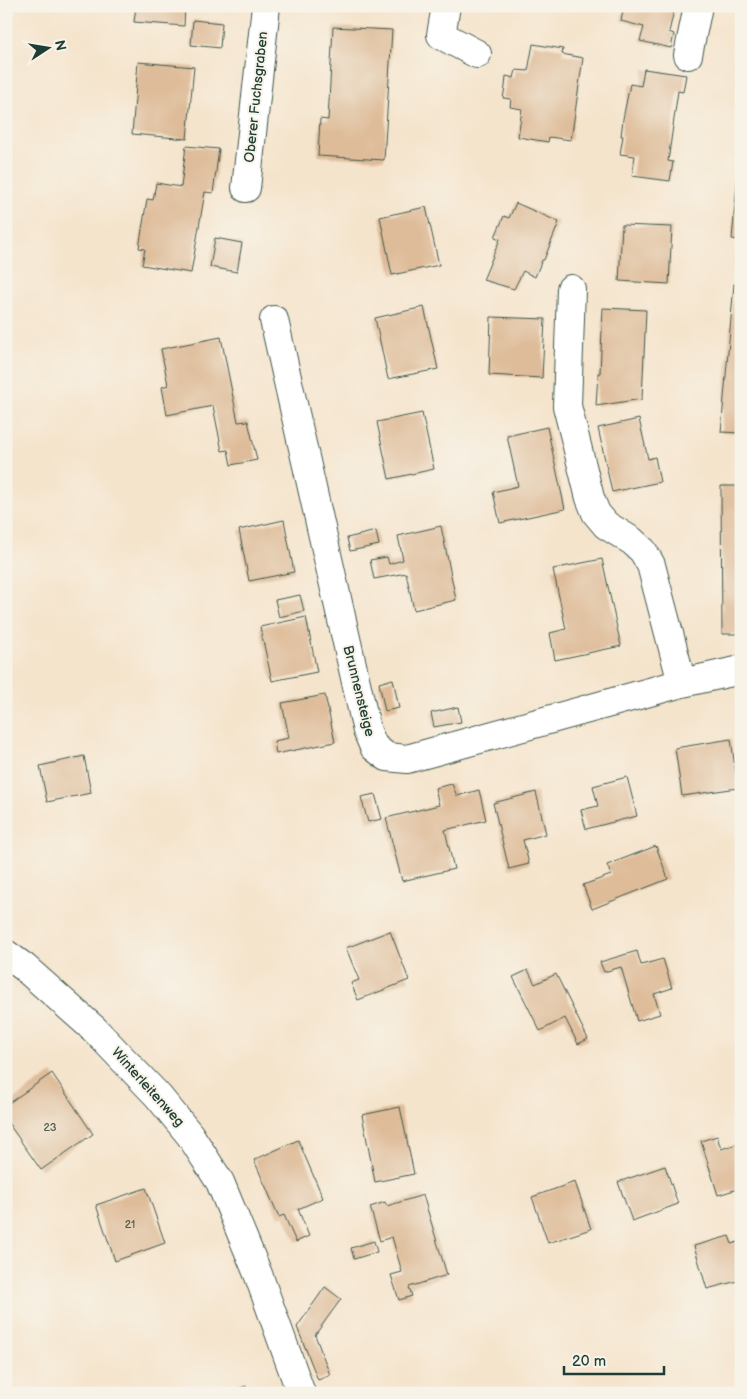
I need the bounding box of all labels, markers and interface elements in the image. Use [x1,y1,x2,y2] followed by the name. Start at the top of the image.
[22,22,72,72] north arrow
[241,31,271,163] street label: Oberer Fuchsgraben
[51,38,70,52] text: N
[339,644,379,738] street label: Brunnensteige
[108,1044,188,1130] street label: Winterleitenweg
[43,1121,57,1134] house number: 23
[125,1218,135,1231] house number: 21
[564,1344,664,1376] scale bar
[572,1352,606,1371] text: 20 m

